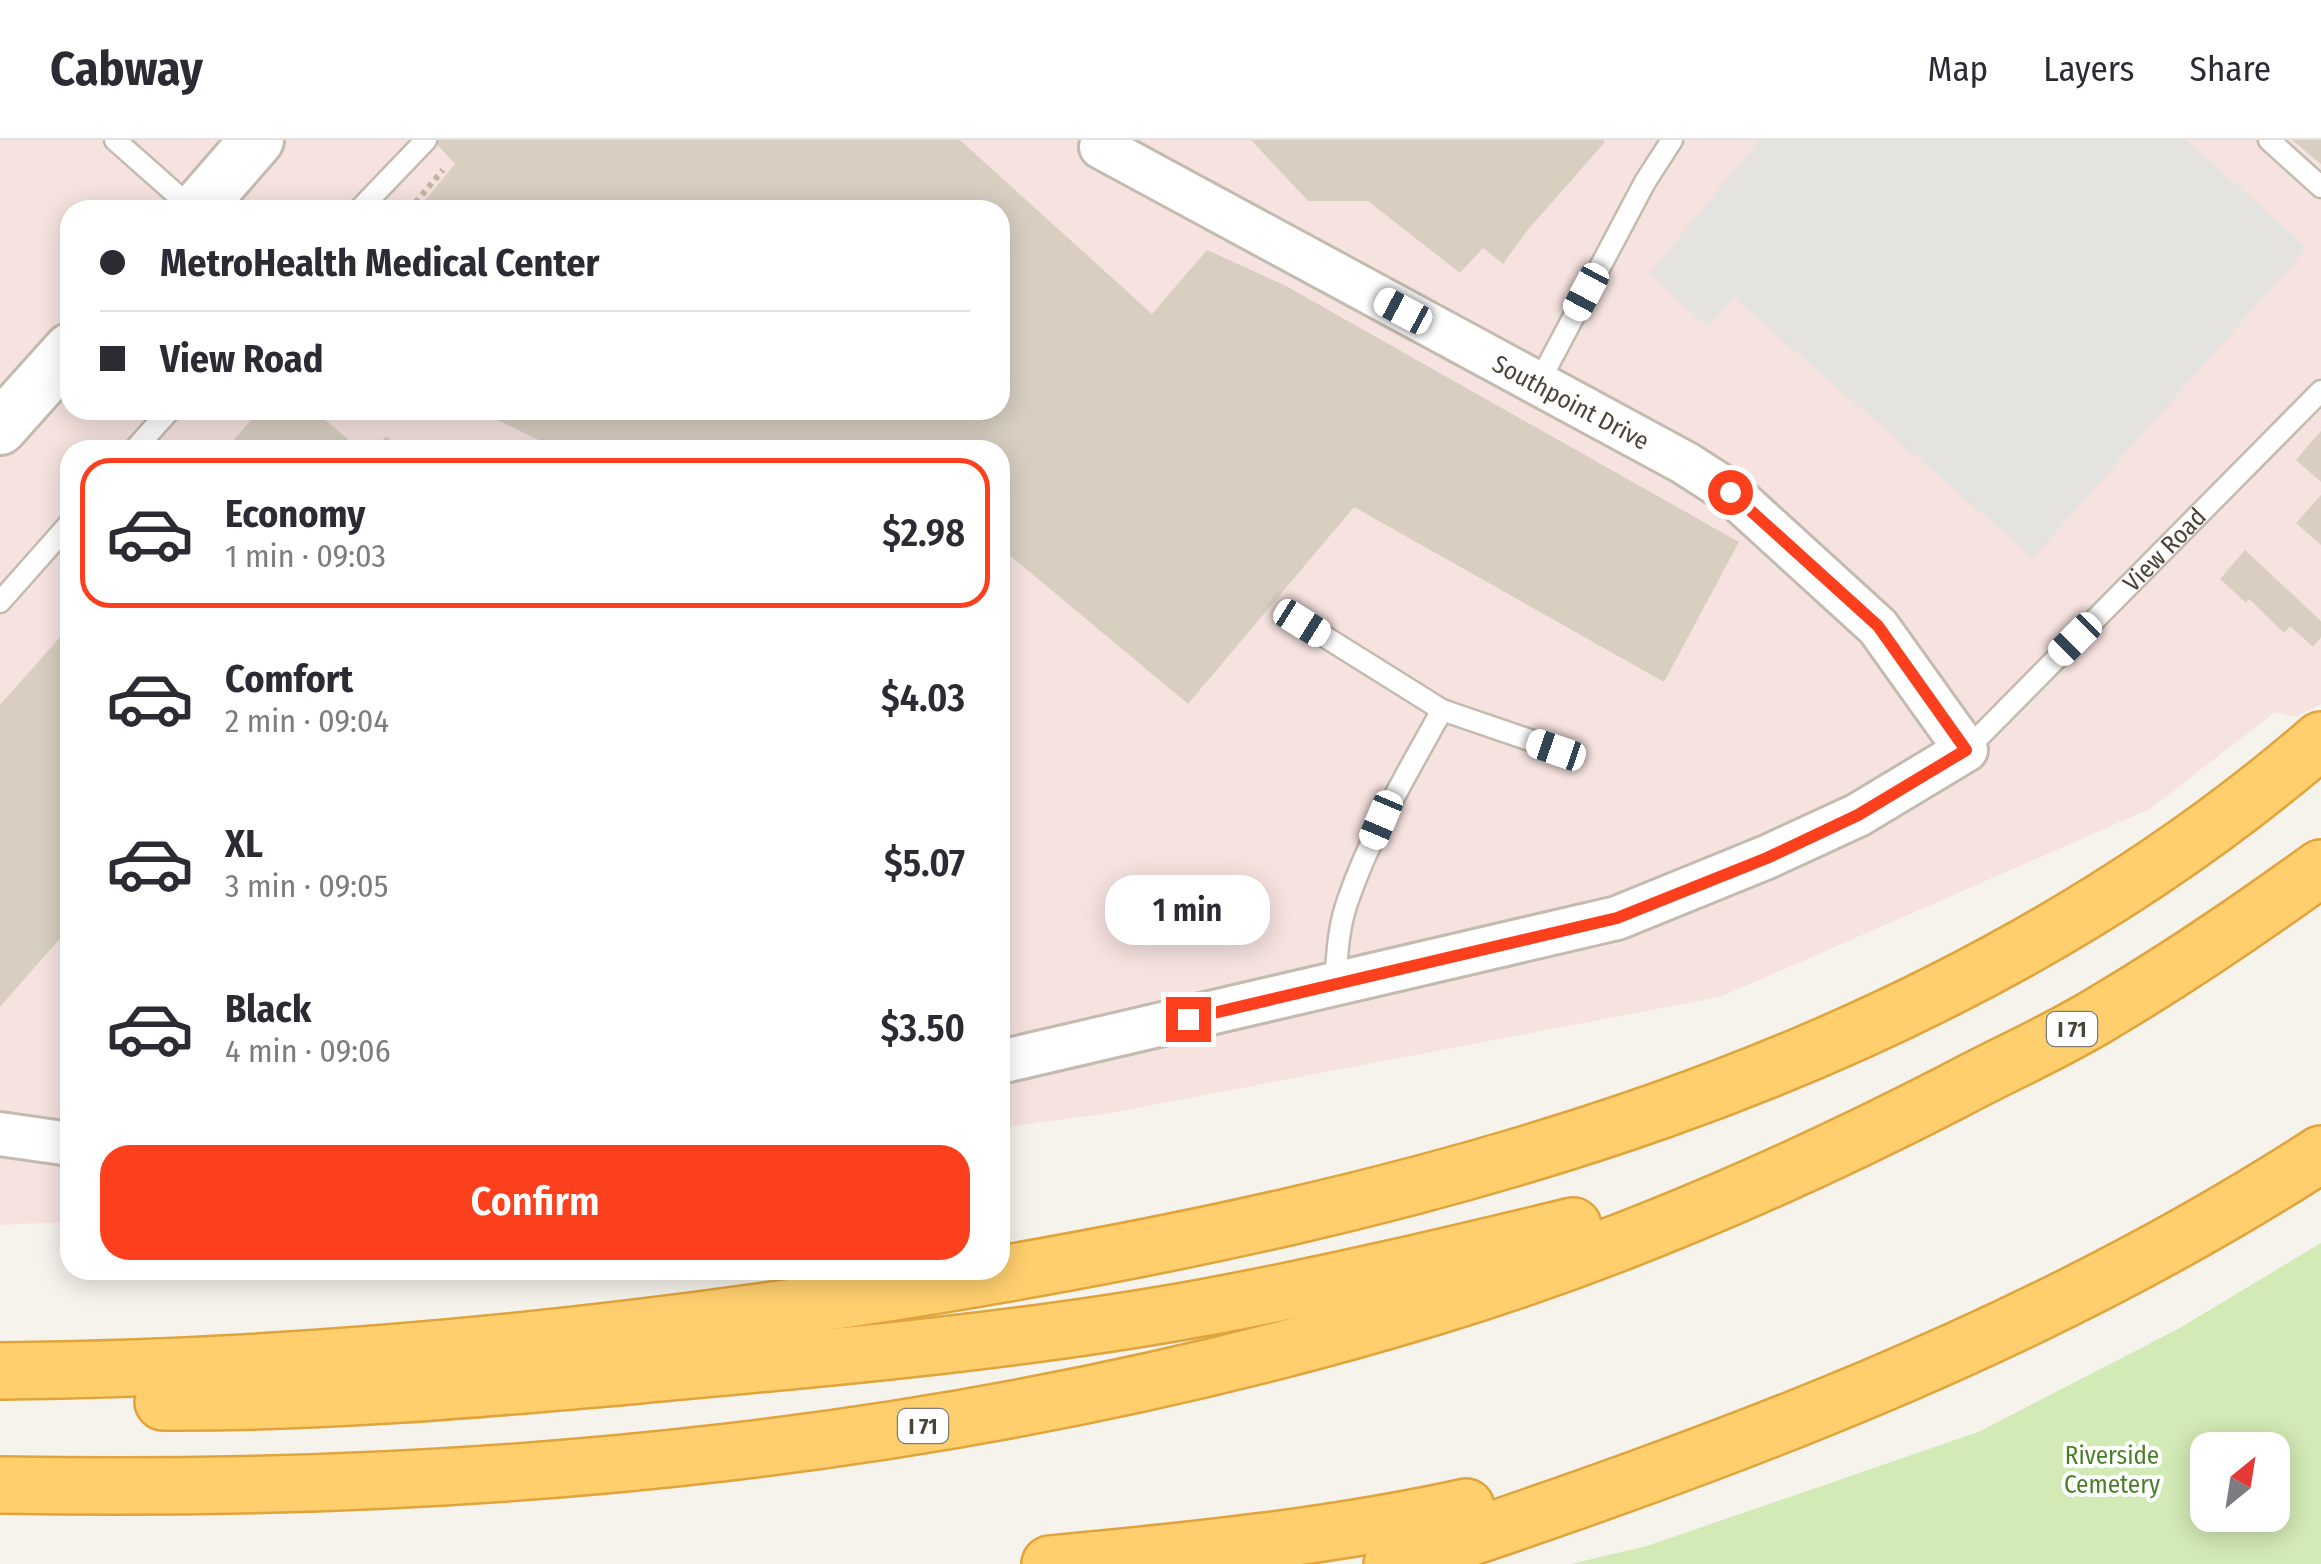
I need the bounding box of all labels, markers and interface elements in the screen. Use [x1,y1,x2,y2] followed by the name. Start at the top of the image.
[50,40,203,98] text: Cabway
[1928,48,1988,90] text: Map
[2043,48,2135,90] text: Layers
[2190,48,2271,90] text: Share
[160,240,599,286] text: MetroHealth Medical Center
[1559,258,1613,326] car
[1369,284,1437,338] car
[160,336,323,382] text: View Road
[1487,349,1654,457] street label: Southpoint Drive
[1708,470,1753,515] route start
[105,488,195,578] icon: car
[225,491,365,537] text: Economy
[2117,502,2213,598] street label: View Road
[882,510,965,556] text: $2.98
[225,537,386,575] text: 1 min · 09:03
[1269,594,1335,652] car
[2043,607,2107,671] car
[105,653,195,743] icon: car
[225,656,353,702] text: Comfort
[881,675,965,721] text: $4.03
[225,702,389,740] text: 2 min · 09:04
[1523,726,1589,774] car
[1355,787,1407,853] car
[105,818,195,908] icon: car
[225,821,263,867] text: XL
[884,840,965,886] text: $5.07
[225,867,388,905] text: 3 min · 09:05
[1106,874,1270,944] callout: 1 min
[1153,891,1222,929] text: 1 min
[105,983,195,1073] icon: car
[225,986,311,1032] text: Black
[1166,997,1211,1042] route end
[881,1005,965,1051] text: $3.50
[2047,1012,2097,1046] road number: I 71
[225,1032,391,1070] text: 4 min · 09:06
[100,1145,970,1260] button: Confirm
[898,1409,948,1443] road number: I 71
[2190,1432,2290,1532] north arrow
[2190,1432,2290,1532] map controls
[2064,1441,2160,1500] park label: Riverside Cemetery

